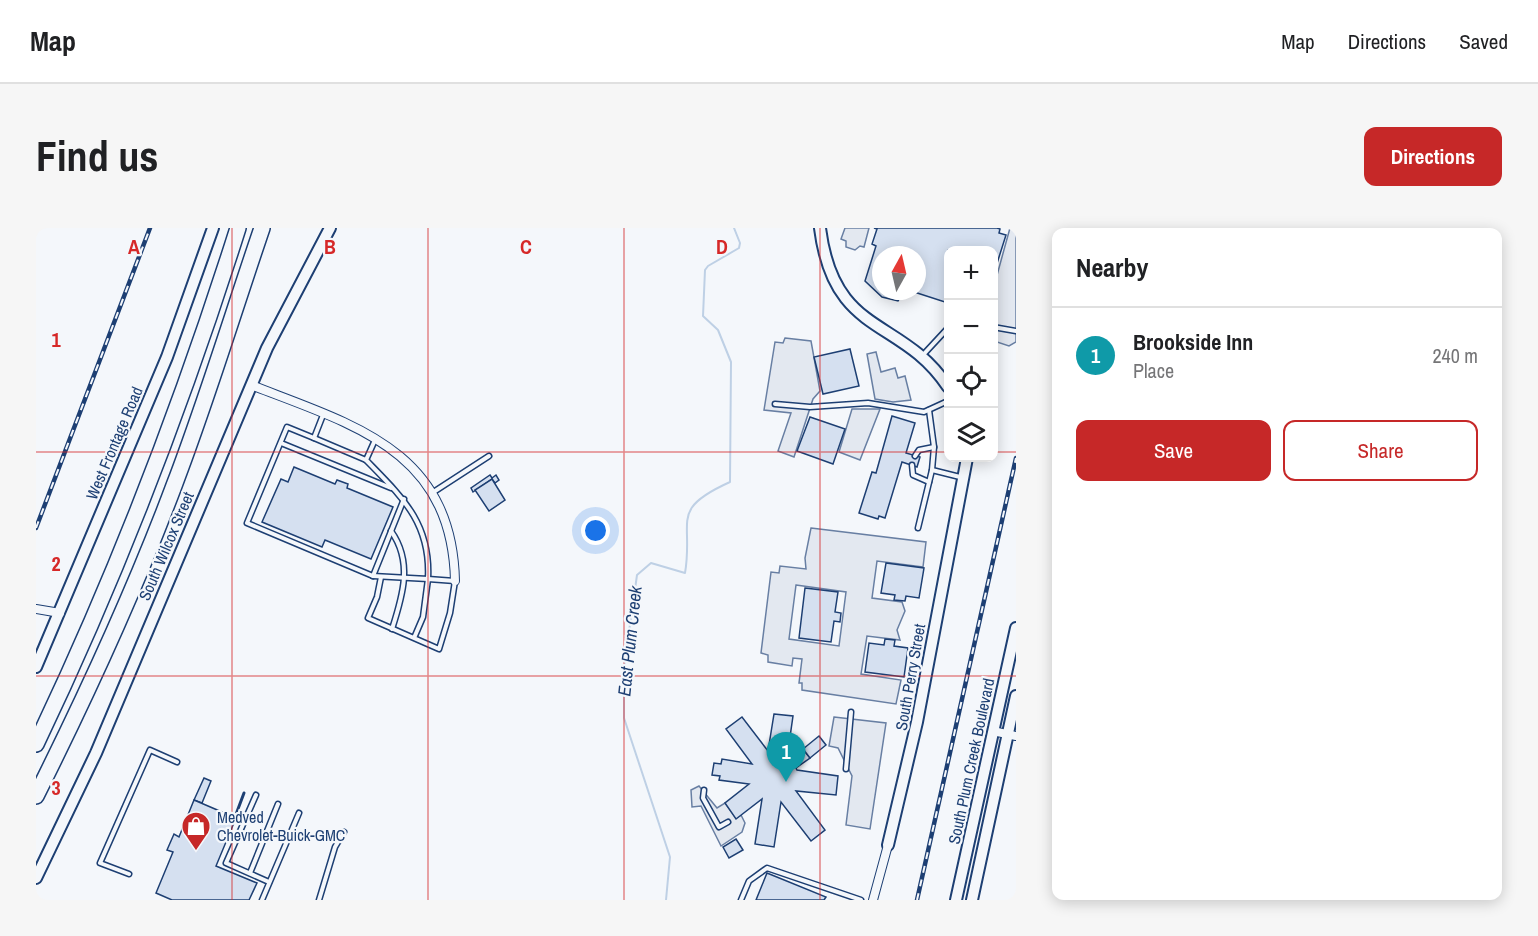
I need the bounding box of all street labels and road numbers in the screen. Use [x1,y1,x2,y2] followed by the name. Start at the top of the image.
[80,383,148,503] street label: West Frontage Road
[133,488,199,604] street label: South Wilcox Street
[890,622,930,732] street label: South Perry Street
[943,676,999,846] street label: South Plum Creek Boulevard

